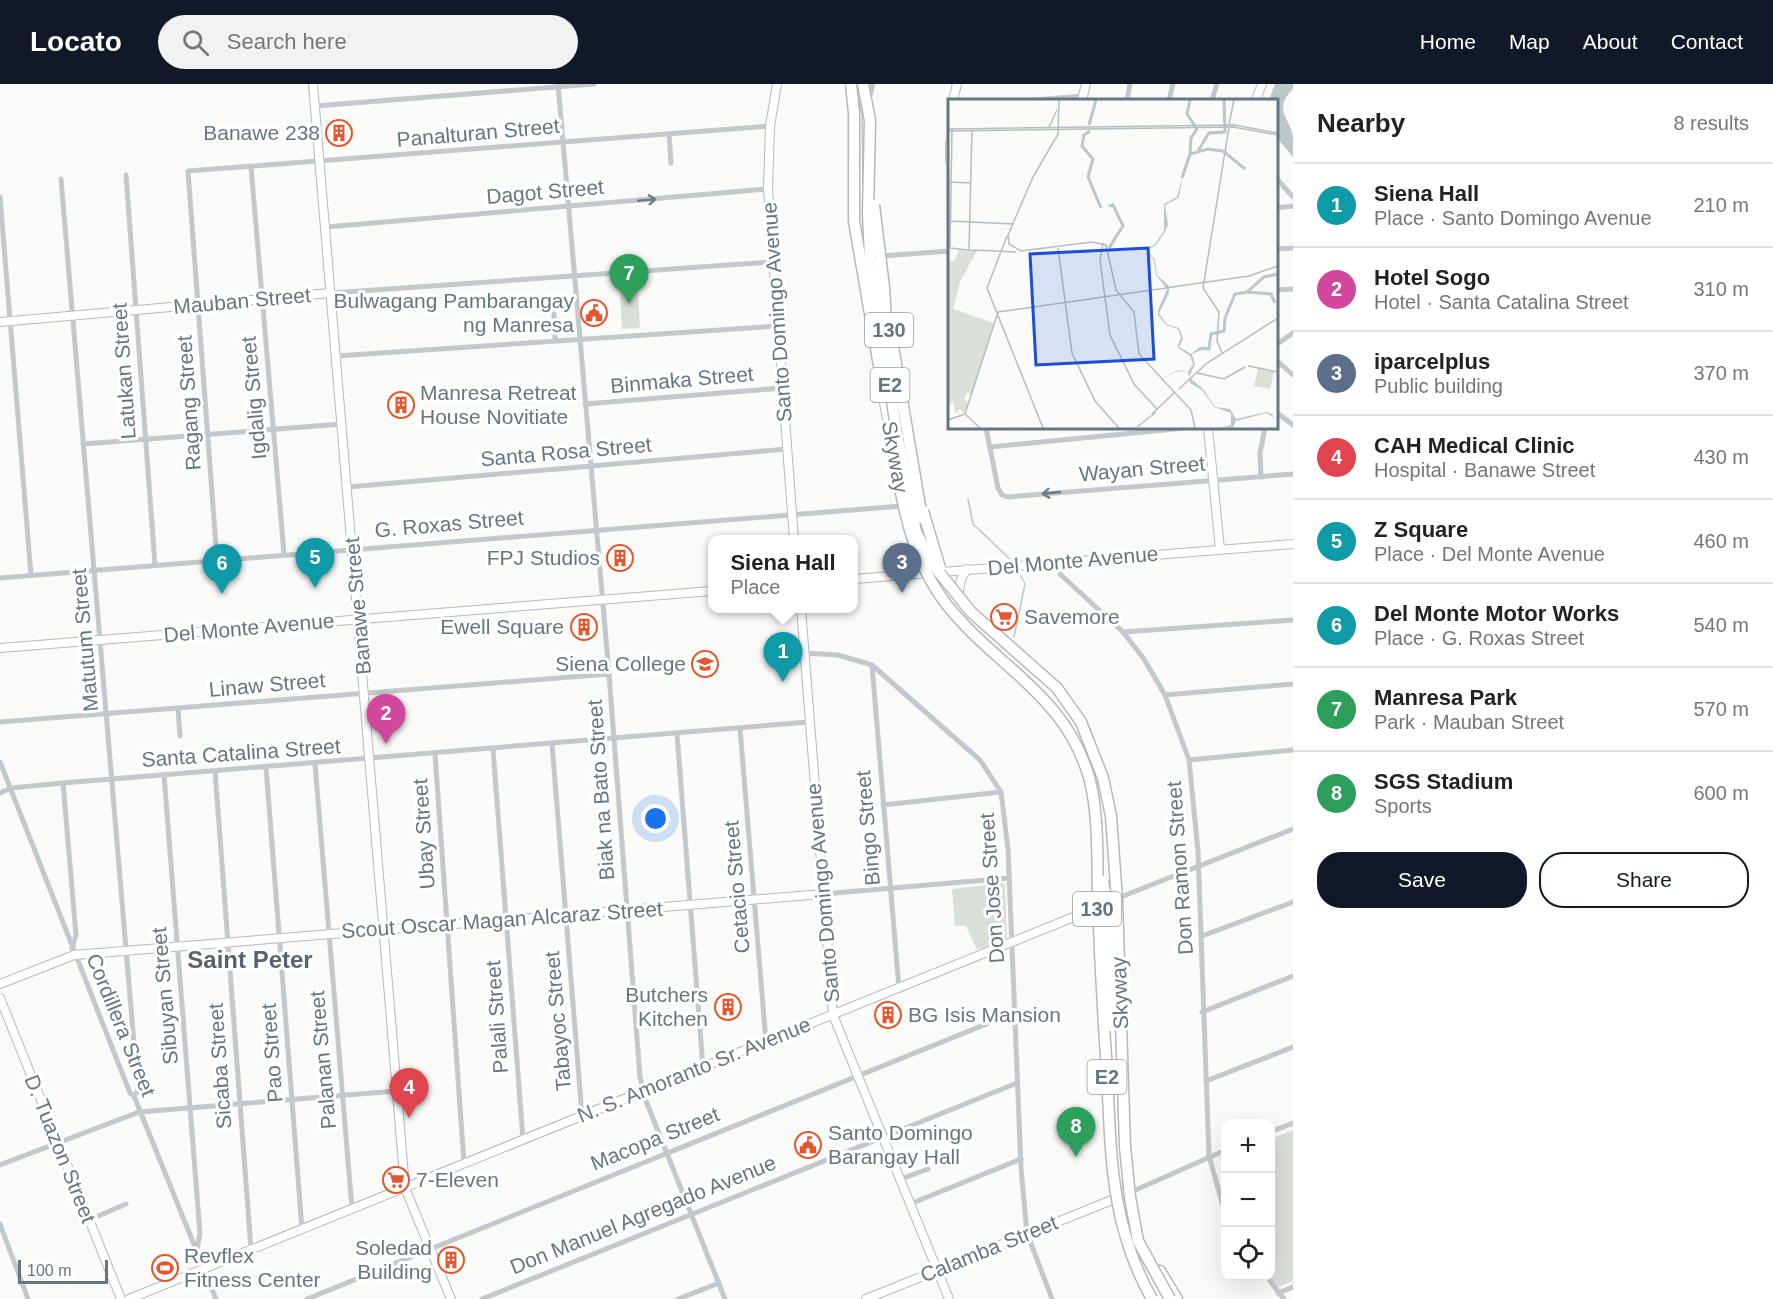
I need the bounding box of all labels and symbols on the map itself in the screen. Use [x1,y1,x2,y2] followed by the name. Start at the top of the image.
[948,99,1278,429] inset map
[396,114,561,151] street label: Panalturan Street
[324,118,354,148] building icon: Banawe 238
[203,121,320,144] place label: Banawe 238
[485,175,605,208] street label: Dagot Street
[636,194,656,205] one-way arrow
[757,201,796,423] street label: Santo Domingo Avenue
[610,254,648,304] pin: 7
[172,283,312,318] street label: Mauban Street
[334,289,574,336] place label: Bulwagang Pambarangay ng Manresa
[579,298,609,328] public building icon: Bulwagang Pambarangay ng Manresa
[107,302,140,440] street label: Latukan Street
[865,313,913,347] road number: 130
[172,335,205,471] street label: Ragang Street
[237,335,270,461] street label: Igdalig Street
[609,362,755,397] street label: Binmaka Street
[870,368,910,402] road number: E2
[420,381,577,428] place label: Manresa Retreat House Novitiate
[386,390,416,420] building icon: Manresa Retreat House Novitiate
[878,419,913,495] street label: Skyway
[479,433,653,470] street label: Santa Rosa Street
[1078,452,1206,485] street label: Wayan Street
[1042,488,1062,499] one-way arrow
[374,506,525,541] street label: G. Roxas Street
[340,536,375,676] street label: Banawe Street
[296,538,334,588] pin: 5
[987,542,1159,579] street label: Del Monte Avenue
[605,543,635,573] building icon: FPJ Studios
[202,544,242,594] pin: 6
[882,544,922,593] pin: 3
[487,546,600,569] place label: FPJ Studios
[67,567,102,713] street label: Matutum Street
[989,602,1019,632] supermarket icon: Savemore
[1024,605,1120,628] place label: Savemore
[163,609,335,646] street label: Del Monte Avenue
[569,612,599,642] building icon: Ewell Square
[440,615,564,638] place label: Ewell Square
[764,632,802,682] pin: 1
[690,649,720,679] school or university icon: Siena College
[555,652,686,675] place label: Siena College
[208,668,326,701] street label: Linaw Street
[366,694,406,744] pin: 2
[583,699,618,881] street label: Biak na Bato Street
[141,734,341,771] street label: Santa Catalina Street
[851,769,884,887] street label: Bingo Street
[408,778,439,890] street label: Ubay Street
[1162,780,1197,956] street label: Don Ramon Street
[801,782,844,1004] street label: Santo Domingo Avenue
[641,804,670,833] your location
[975,812,1008,964] street label: Don Jose Street
[719,820,754,954] street label: Cetacio Street
[1073,892,1121,926] road number: 130
[340,897,664,942] street label: Scout Oscar Magan Alcaraz Street
[147,926,182,1066] street label: Sibuyan Street
[187,946,313,973] district label: Saint Peter
[82,950,161,1100] street label: Cordillera Street
[540,950,575,1092] street label: Tabayoc Street
[1107,956,1132,1030] street label: Skyway
[481,960,512,1074] street label: Palali Street
[625,983,708,1030] place label: Butchers Kitchen
[305,990,340,1130] street label: Palanan Street
[713,992,743,1022] building icon: Butchers Kitchen
[873,1000,903,1030] building icon: BG Isis Mansion
[204,1002,235,1130] street label: Sicaba Street
[257,1003,286,1103] street label: Pao Street
[908,1003,1061,1026] place label: BG Isis Mansion
[574,1012,814,1127] street label: N. S. Amoranto Sr. Avenue
[1088,1060,1126,1094] road number: E2
[390,1068,428,1118] pin: 4
[20,1071,101,1226] street label: D. Tuazon Street
[587,1102,723,1175] street label: Macopa Street
[1056,1108,1096,1157] pin: 8
[828,1121,973,1168] place label: Santo Domingo Barangay Hall
[793,1130,823,1160] public building icon: Santo Domingo Barangay Hall
[507,1151,779,1278] street label: Don Manuel Agregado Avenue
[381,1165,411,1195] supermarket icon: 7-Eleven
[416,1168,499,1191] place label: 7-Eleven
[917,1210,1061,1287] street label: Calamba Street
[355,1236,432,1283] place label: Soledad Building
[184,1244,321,1291] place label: Revflex Fitness Center
[436,1245,466,1275] building icon: Soledad Building
[150,1253,180,1283] sports icon: Revflex Fitness Center
[18,1257,108,1284] scale bar

